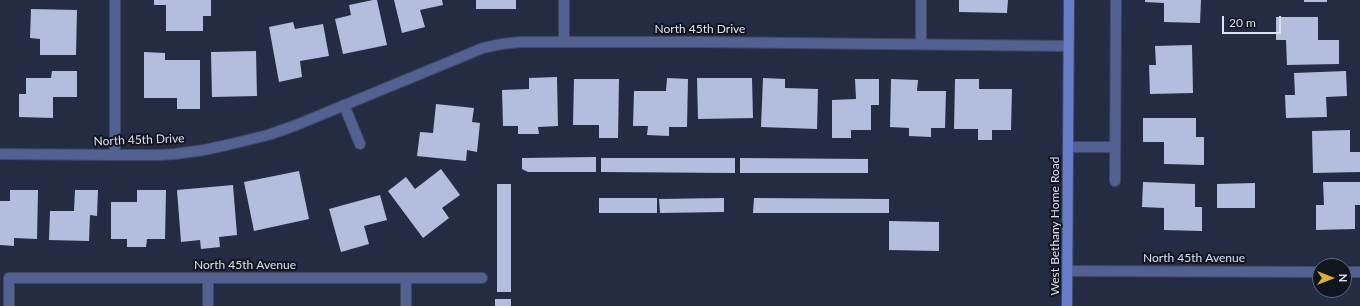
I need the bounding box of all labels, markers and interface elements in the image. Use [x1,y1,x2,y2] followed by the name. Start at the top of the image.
[1224,8,1283,34] scale bar
[1229,15,1256,30] text: 20 m
[655,22,745,36] street label: North 45th Drive
[93,131,185,149] street label: North 45th Drive
[1048,156,1062,296] street label: West Bethany Home Road
[1143,251,1245,265] street label: North 45th Avenue
[194,258,296,272] street label: North 45th Avenue
[1312,258,1352,298] north arrow
[1337,274,1350,282] text: N

